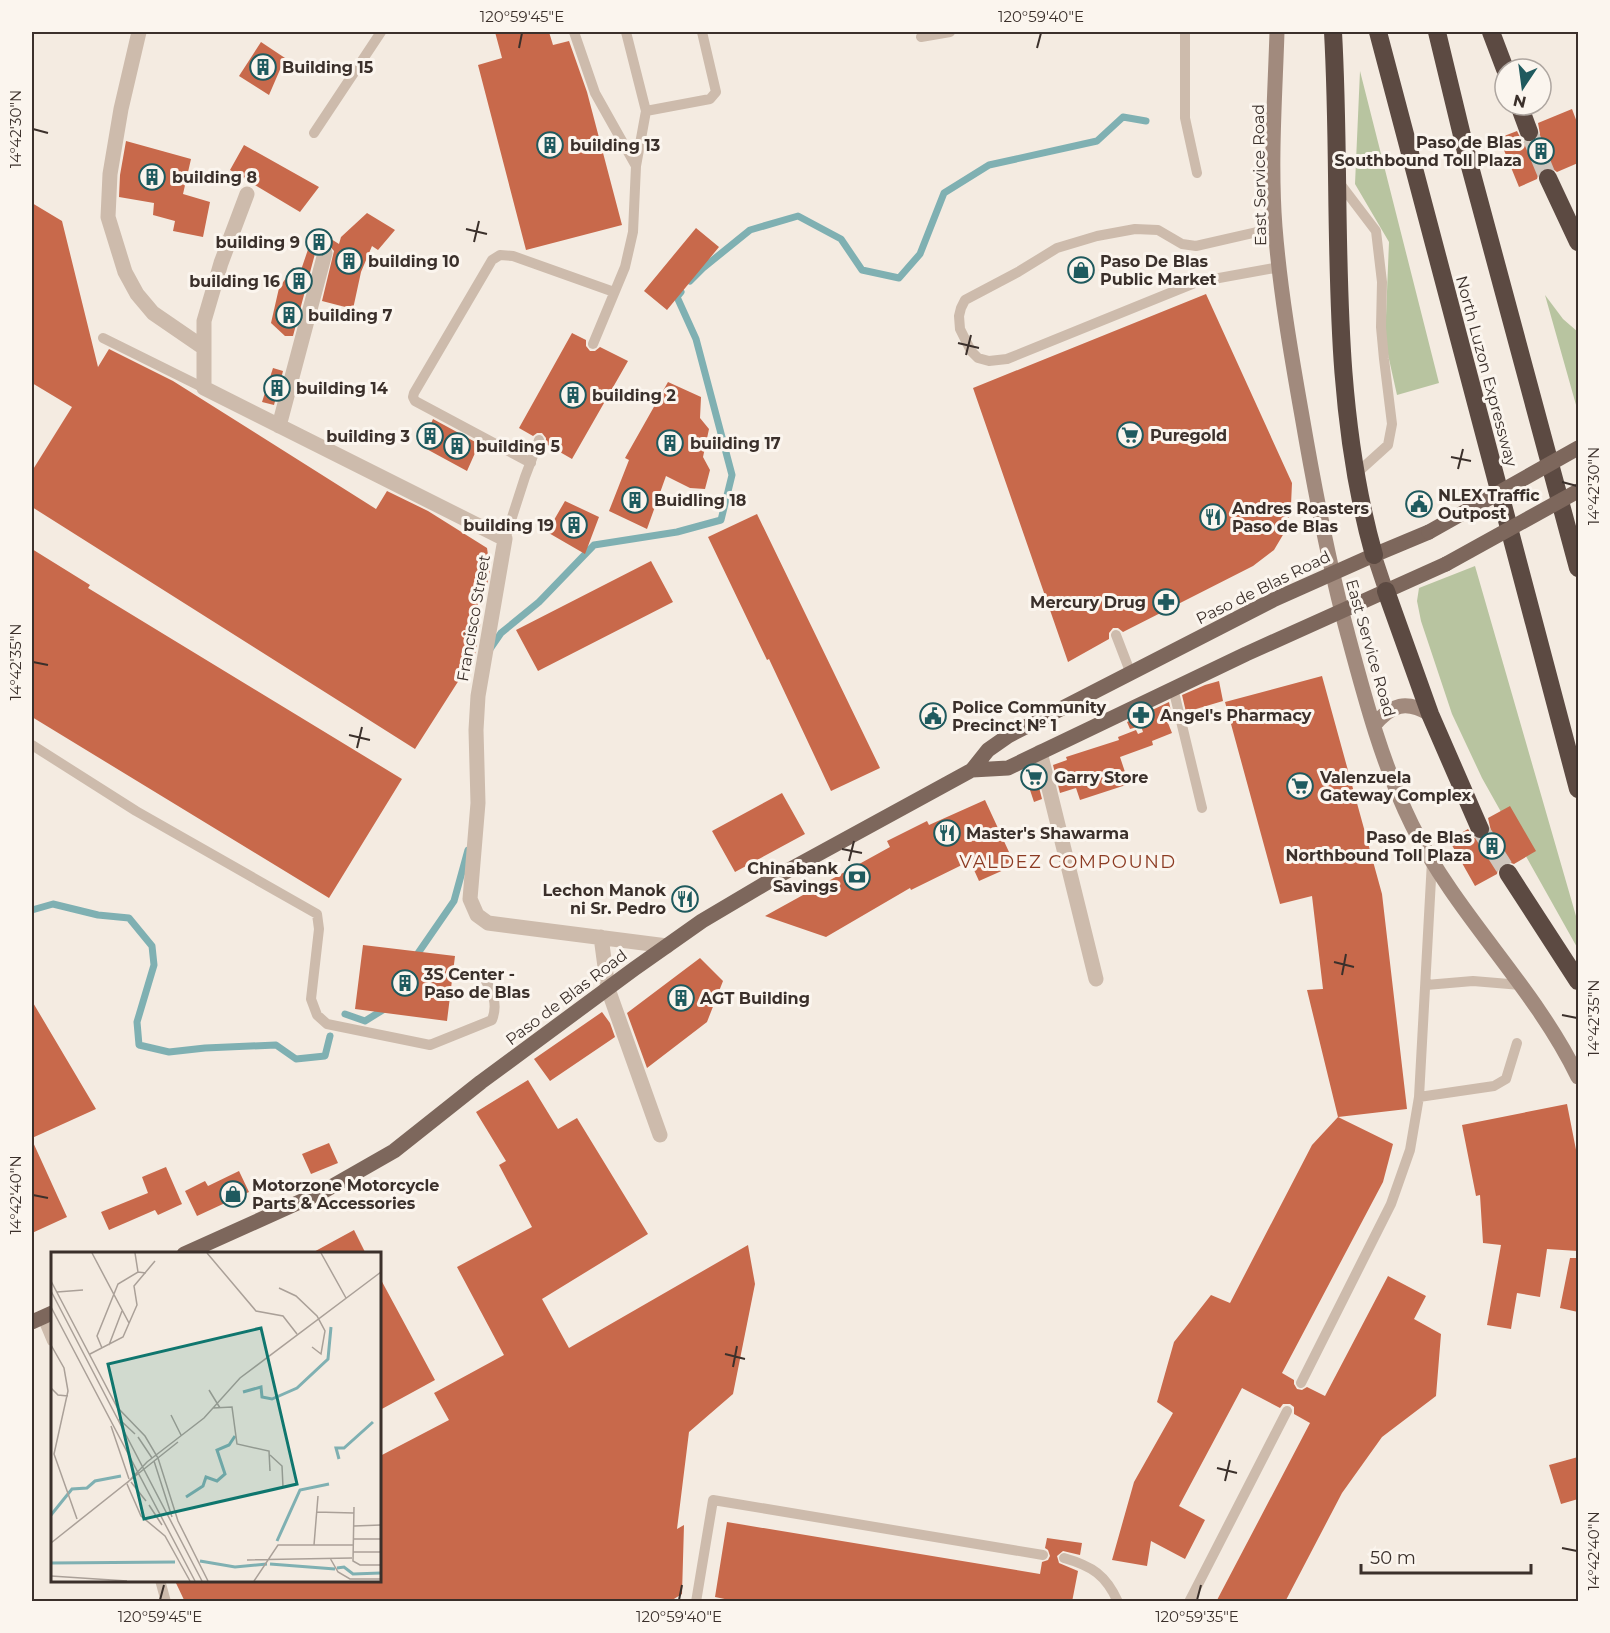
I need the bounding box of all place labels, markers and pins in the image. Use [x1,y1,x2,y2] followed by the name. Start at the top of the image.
[248,52,278,82] building icon: Building 15
[282,58,374,77] place label: Building 15
[535,130,565,160] building icon: building 13
[1334,133,1523,170] place label: Paso de Blas Southbound Toll Plaza
[570,136,660,155] place label: building 13
[1526,136,1556,166] building icon: Paso de Blas Southbound Toll Plaza
[137,162,167,192] building icon: building 8
[172,168,257,187] place label: building 8
[304,227,334,257] building icon: building 9
[215,233,300,252] place label: building 9
[334,246,364,276] building icon: building 10
[368,252,460,271] place label: building 10
[1100,252,1217,289] place label: Paso De Blas Public Market
[1066,255,1096,285] shop icon: Paso De Blas Public Market
[284,266,314,296] building icon: building 16
[189,272,280,291] place label: building 16
[274,300,304,330] building icon: building 7
[308,306,392,325] place label: building 7
[262,373,292,403] building icon: building 14
[296,379,388,398] place label: building 14
[558,380,588,410] building icon: building 2
[592,386,676,405] place label: building 2
[1115,420,1145,450] supermarket icon: Puregold
[415,421,445,451] building icon: building 3
[1150,426,1227,445] place label: Puregold
[326,427,410,446] place label: building 3
[655,428,685,458] building icon: building 17
[442,431,472,461] building icon: building 5
[690,434,781,453] place label: building 17
[476,437,560,456] place label: building 5
[620,485,650,515] building icon: Buidling 18
[1438,486,1540,523] place label: NLEX Traffic Outpost
[1404,489,1434,519] public building icon: NLEX Traffic Outpost
[654,491,746,510] place label: Buidling 18
[1231,499,1369,536] place label: Andres Roasters Paso de Blas
[1198,502,1228,532] restaurant icon: Andres Roasters Paso de Blas
[559,510,589,540] building icon: building 19
[463,516,554,535] place label: building 19
[1151,587,1181,617] pharmacy icon: Mercury Drug
[1030,593,1146,612] place label: Mercury Drug
[952,698,1106,735] place label: Police Community Precinct № 1
[1126,700,1156,730] pharmacy icon: Angel's Pharmacy
[918,701,948,731] public building icon: Police Community Precinct № 1
[1159,706,1312,725] place label: Angel's Pharmacy
[1019,762,1049,792] supermarket icon: Garry Store
[1054,768,1148,787] place label: Garry Store
[1319,768,1472,805] place label: Valenzuela Gateway Complex
[1285,771,1315,801] supermarket icon: Valenzuela Gateway Complex
[932,818,962,848] restaurant icon: Master's Shawarma
[966,824,1129,843] place label: Master's Shawarma
[1286,828,1473,865] place label: Paso de Blas Northbound Toll Plaza
[1477,831,1507,861] building icon: Paso de Blas Northbound Toll Plaza
[747,859,839,896] place label: Chinabank Savings
[842,862,872,892] bank icon: Chinabank Savings
[542,881,667,918] place label: Lechon Manok ni Sr. Pedro
[670,884,700,914] restaurant icon: Lechon Manok ni Sr. Pedro
[423,965,530,1002] place label: 3S Center - Paso de Blas
[390,968,420,998] building icon: 3S Center - Paso de Blas
[666,983,696,1013] building icon: AGT Building
[699,989,810,1008] place label: AGT Building
[252,1176,439,1213] place label: Motorzone Motorcycle Parts & Accessories
[218,1179,248,1209] shop icon: Motorzone Motorcycle Parts & Accessories

